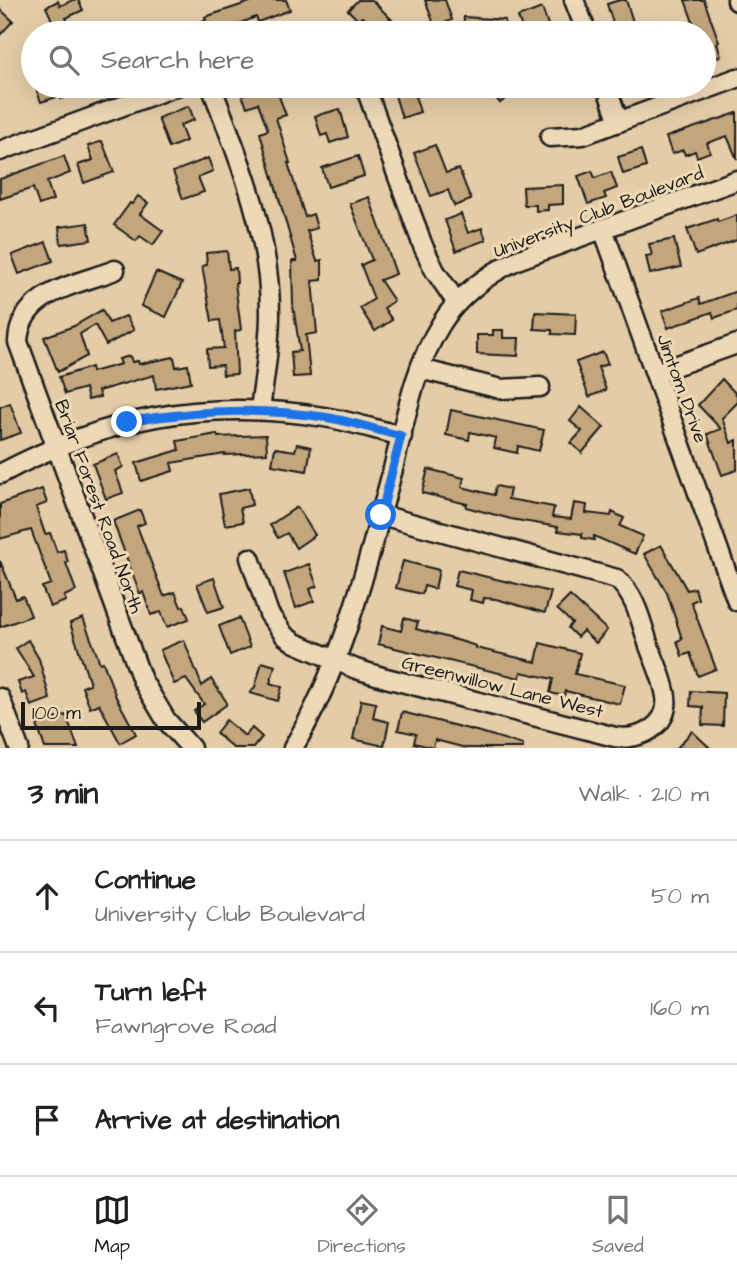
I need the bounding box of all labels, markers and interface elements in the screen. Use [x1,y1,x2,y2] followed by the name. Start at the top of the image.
[21,21,716,98] search box
[45,41,83,79] icon: search
[101,42,254,78] text: Search here
[490,160,708,266] street label: University Club Boulevard
[649,330,714,447] street label: Jimtom Drive
[47,396,150,618] street label: Briar Forest Road North
[111,406,142,437] route end
[365,499,396,530] route start
[399,649,607,726] street label: Greenwillow Lane West
[21,699,201,731] scale bar
[32,700,81,727] text: 100 m
[28,773,98,815] text: 3 min
[579,778,709,810] text: Walk · 210 m
[95,862,196,898] text: Continue
[28,877,66,915] icon: ahead
[651,880,709,912] text: 50 m
[95,898,365,930] text: University Club Boulevard
[95,974,206,1010] text: Turn left
[28,989,66,1027] icon: left
[650,992,709,1024] text: 160 m
[95,1010,277,1042] text: Fawngrove Road
[28,1101,66,1139] icon: arrive
[95,1102,340,1138] text: Arrive at destination
[93,1191,131,1260] tab: Map
[317,1191,406,1260] tab: Directions
[592,1191,644,1260] tab: Saved

